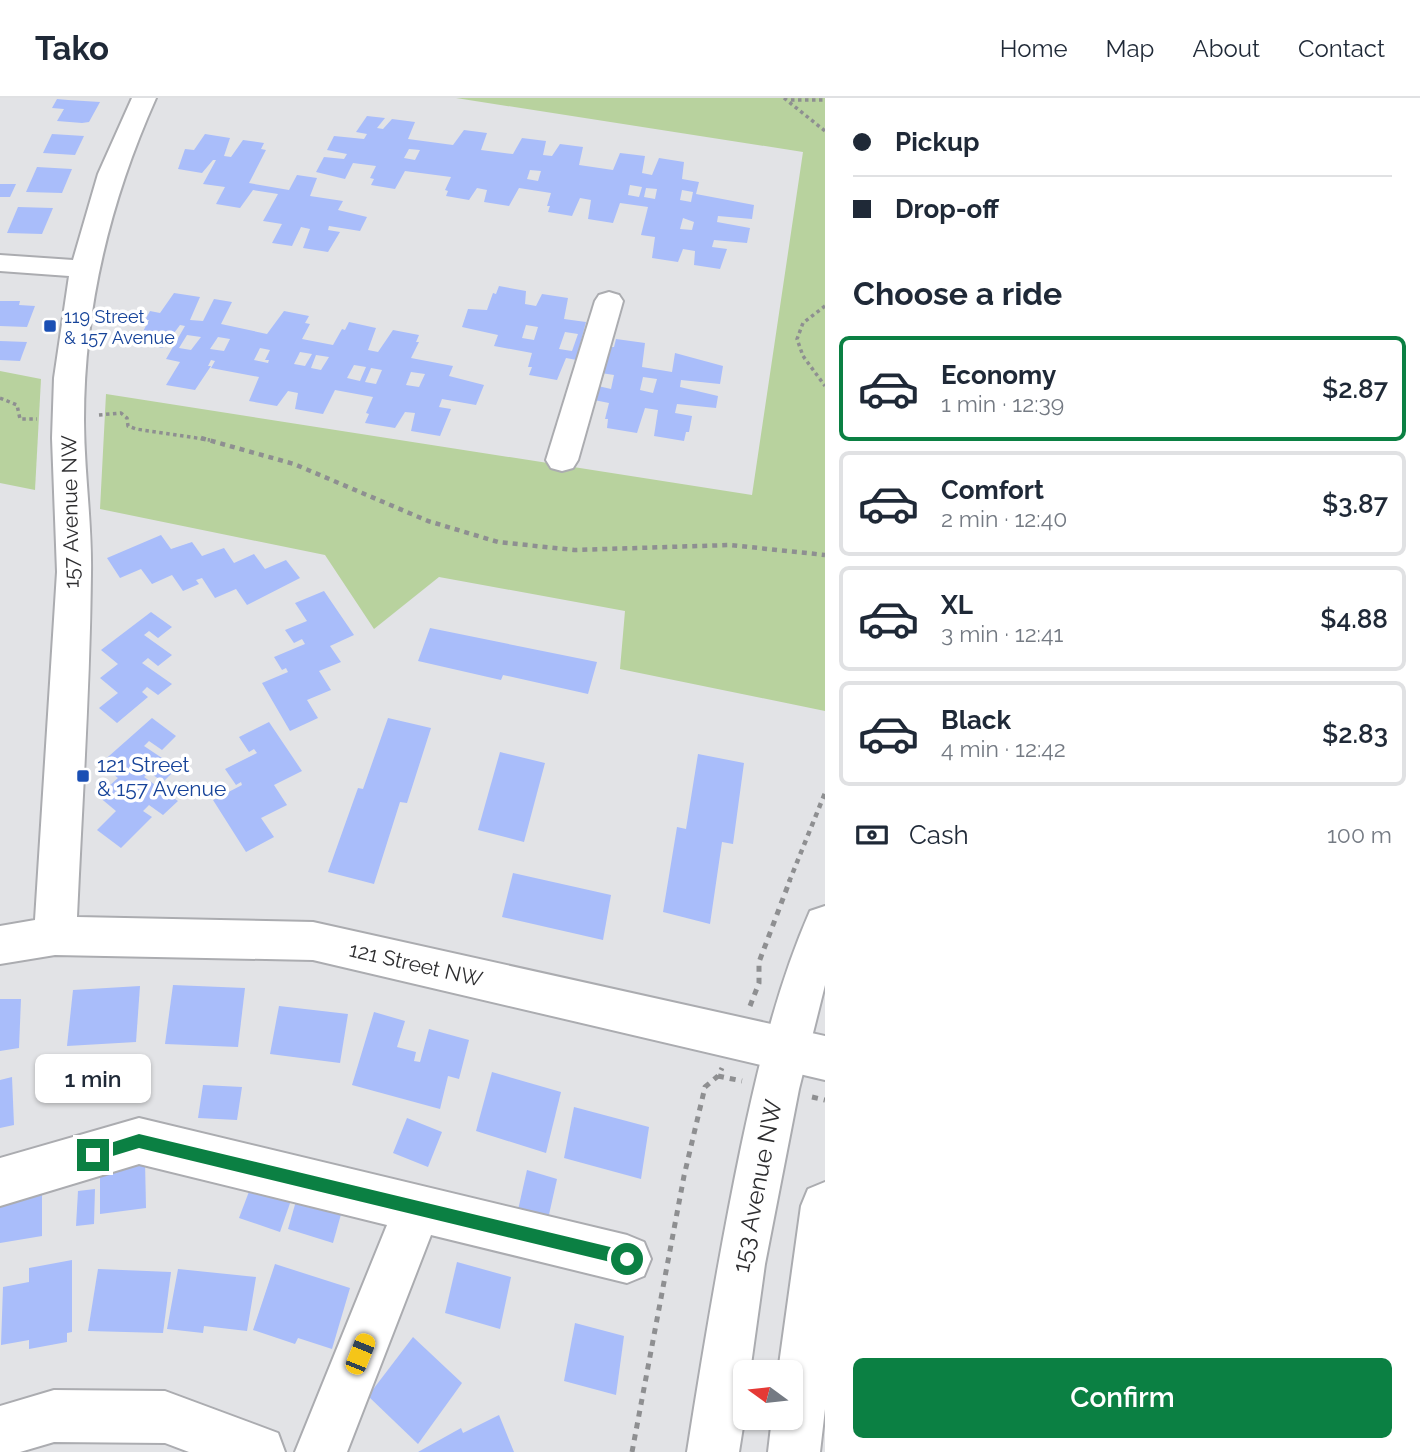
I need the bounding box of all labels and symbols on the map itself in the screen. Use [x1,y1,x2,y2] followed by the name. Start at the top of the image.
[64,306,175,348] place label: 119 Street & 157 Avenue
[42,318,58,334] marker: 119 Street & 157 Avenue
[56,435,84,589] street label: 157 Avenue NW
[97,752,226,801] place label: 121 Street & 157 Avenue
[75,768,91,784] marker: 121 Street & 157 Avenue
[347,937,485,991] street label: 121 Street NW
[35,1054,151,1102] callout: 1 min
[726,1097,788,1275] street label: 153 Avenue NW
[77,1139,109,1171] route end
[611,1243,643,1275] route start
[343,1331,378,1377] car
[733,1360,803,1430] north arrow

